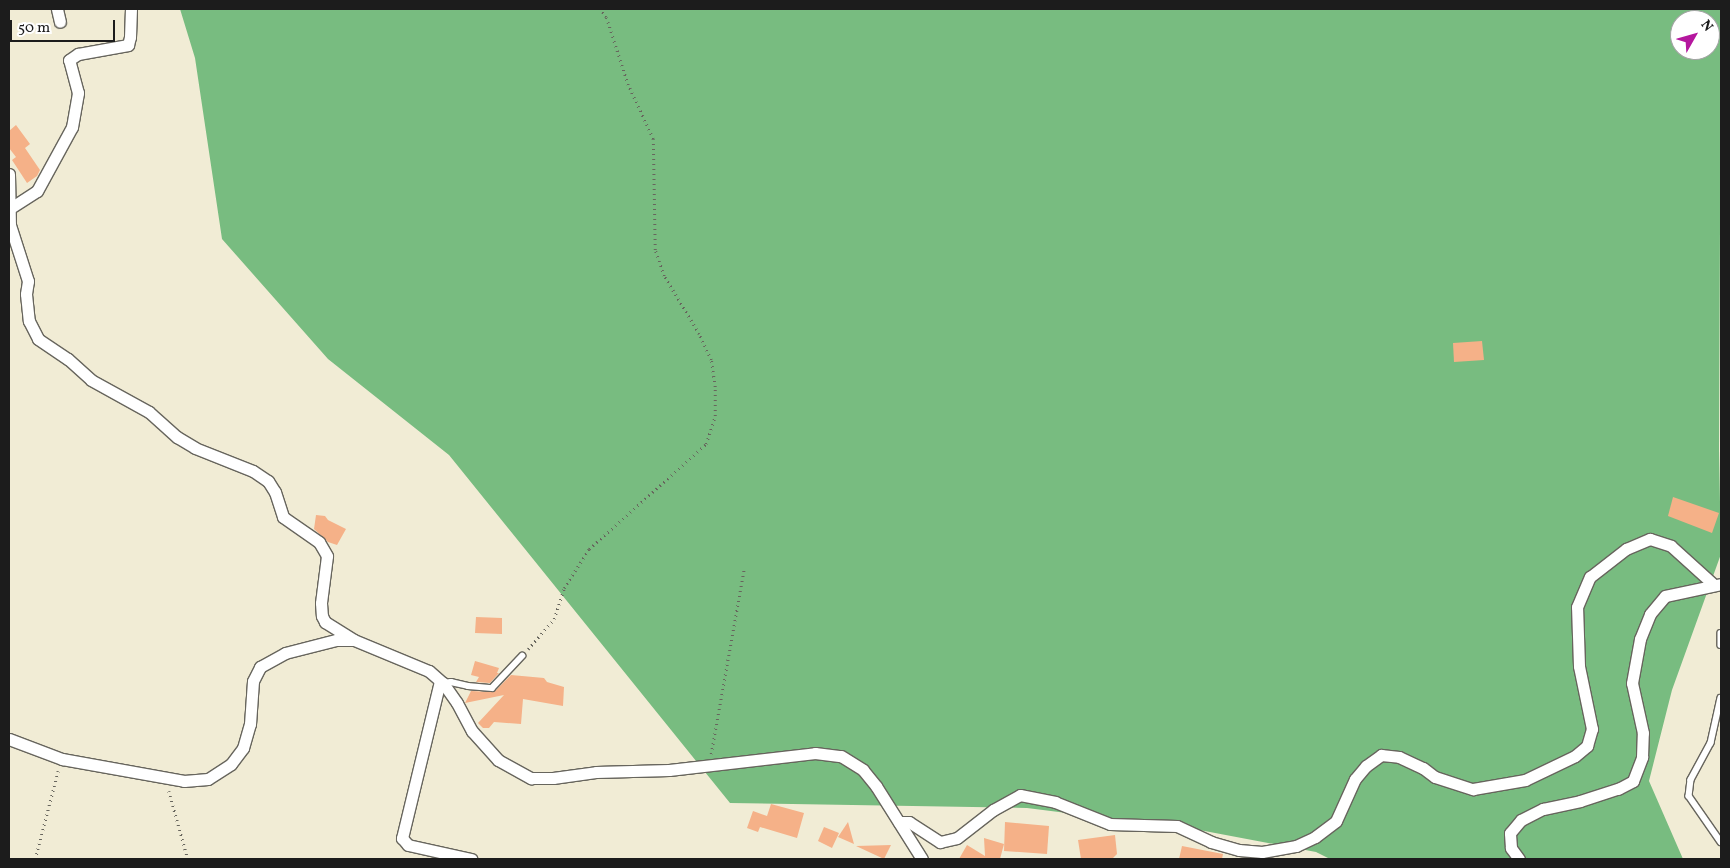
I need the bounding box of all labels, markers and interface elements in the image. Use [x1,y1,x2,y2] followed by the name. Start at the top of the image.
[12,10,118,42] scale bar
[1670,10,1720,60] north arrow
[1696,16,1717,36] text: N
[18,18,50,39] text: 50 m

